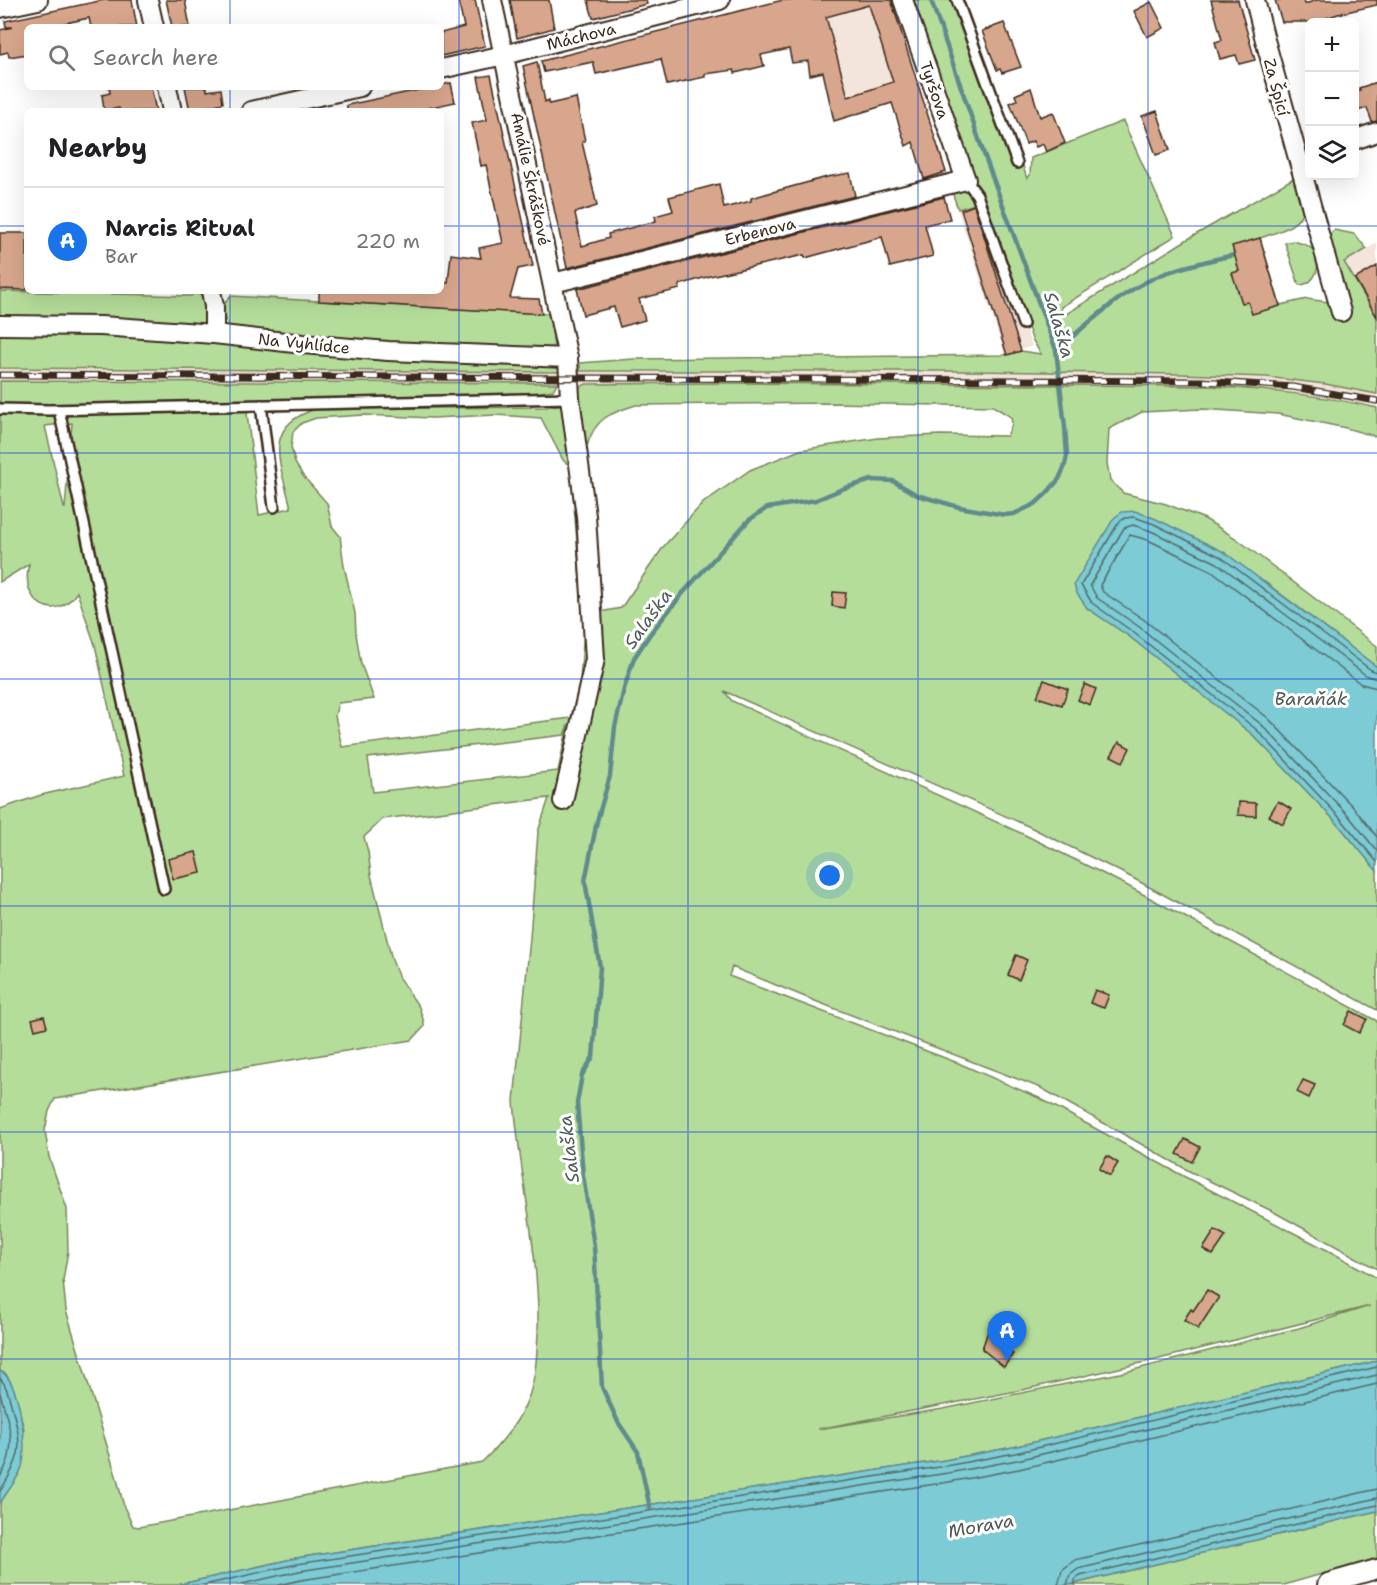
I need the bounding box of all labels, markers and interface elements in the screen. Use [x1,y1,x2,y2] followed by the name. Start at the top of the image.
[544,18,618,55] street label: Máchova
[1305,18,1359,180] map controls
[1305,18,1359,72] button: +
[24,24,444,90] search box
[45,41,78,74] icon: search
[93,43,219,72] text: Search here
[1259,56,1294,119] street label: Za Špicí
[915,59,954,122] street label: Tyršova
[1305,72,1359,126] button: −
[506,110,555,248] street label: Amálie Škráškové
[1305,126,1359,180] button: layers
[48,130,147,165] text: Nearby
[723,213,798,250] street label: Erbenova
[105,214,255,243] text: Narcis Ritual
[60,228,75,254] text: A
[356,228,420,254] text: 220 m
[105,243,138,269] text: Bar
[1038,289,1080,361] water label: Salaška
[257,328,351,359] street label: Na Vyhlídce
[618,584,678,654] water label: Salaška
[1275,687,1348,711] water label: Baraňák
[815,861,844,890] your location
[553,1114,585,1184] water label: Salaška
[988,1312,1026,1361] pin: A
[946,1508,1016,1544] water label: Morava

